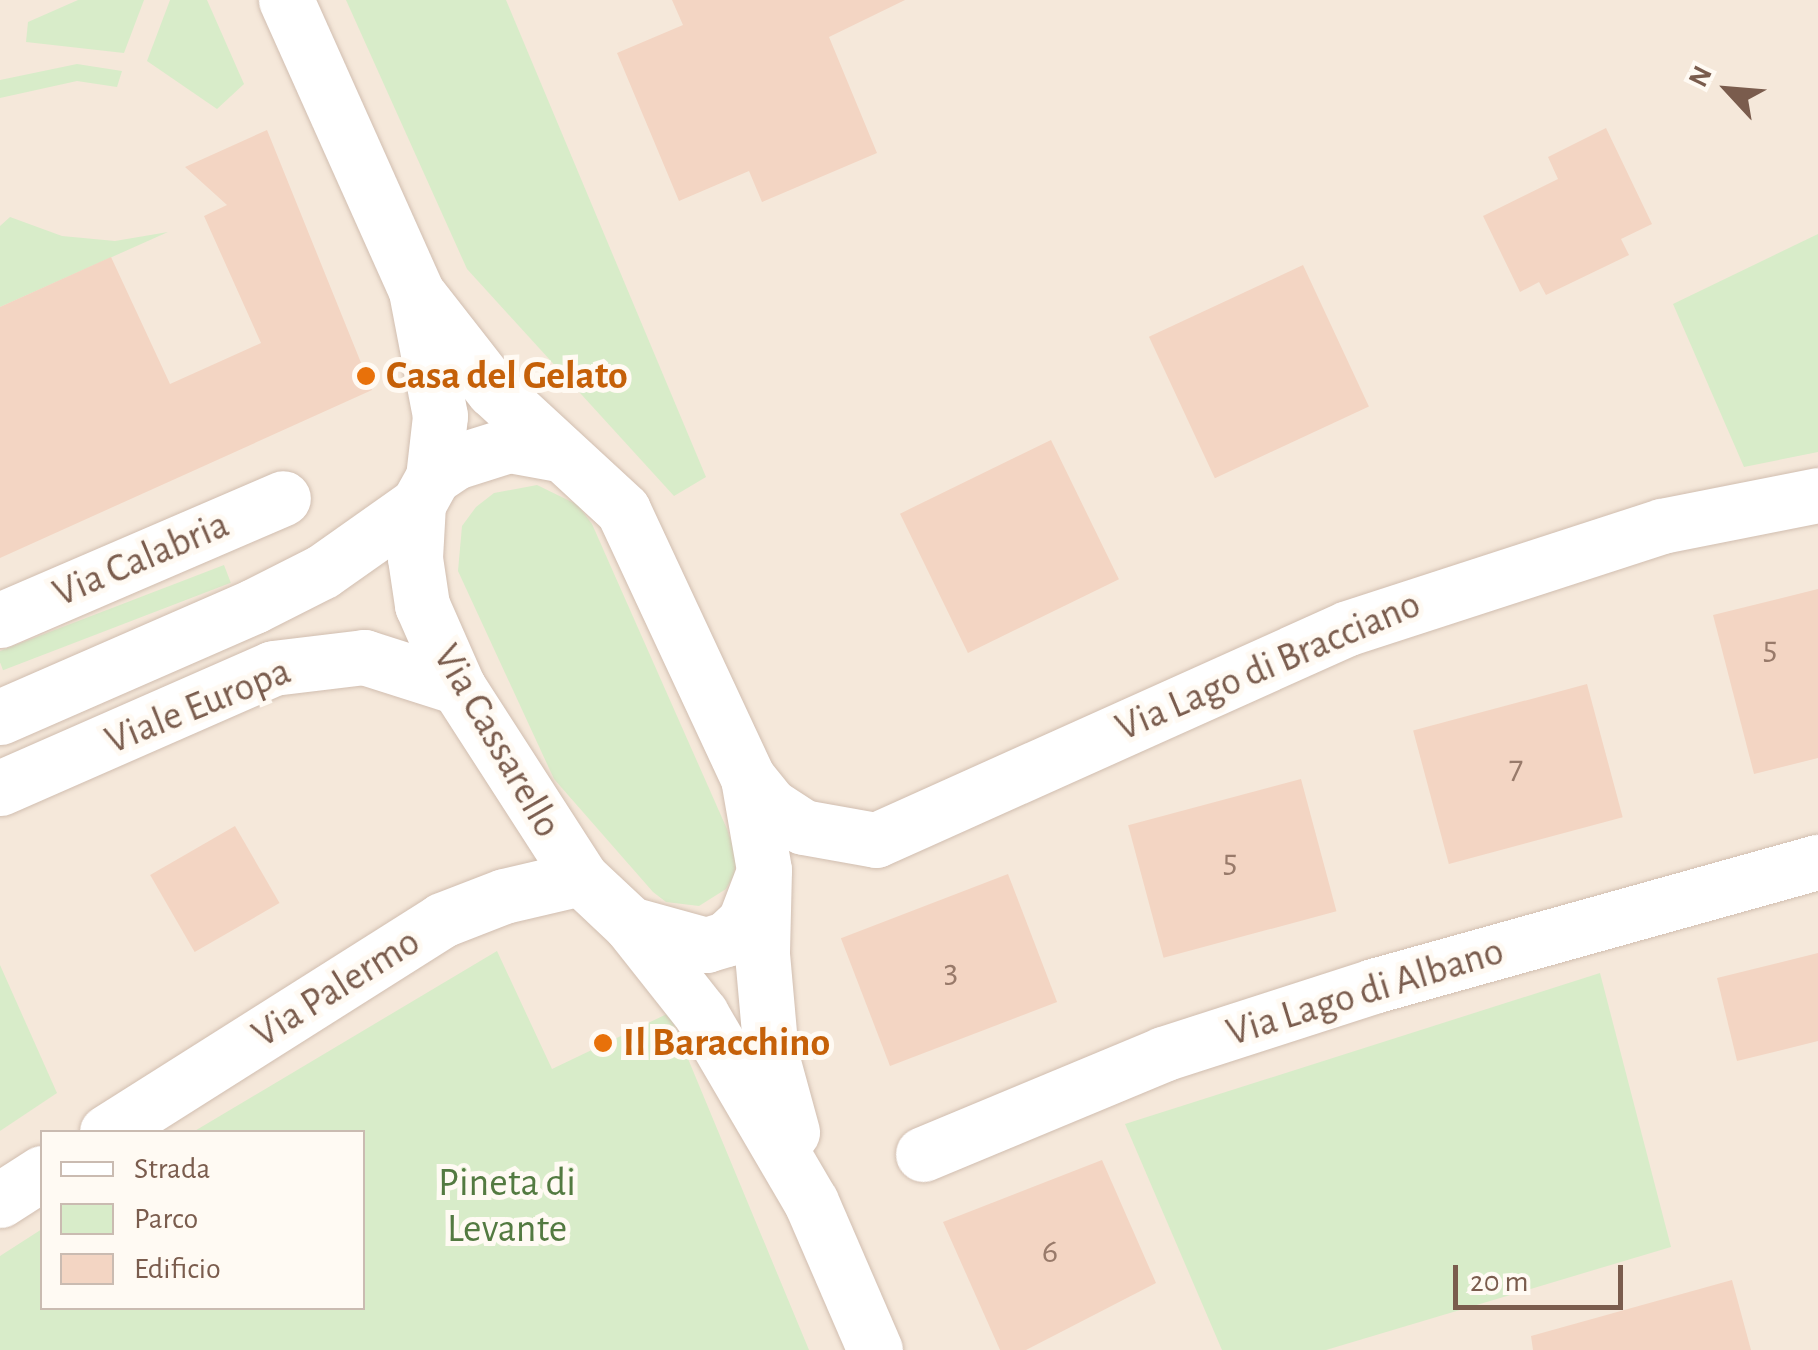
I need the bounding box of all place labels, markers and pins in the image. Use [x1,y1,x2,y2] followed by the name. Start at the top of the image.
[386,352,628,400] place label: Casa del Gelato
[355,365,377,387] marker: Casa del Gelato
[623,1019,830,1067] place label: Il Baracchino
[592,1032,614,1054] marker: Il Baracchino

